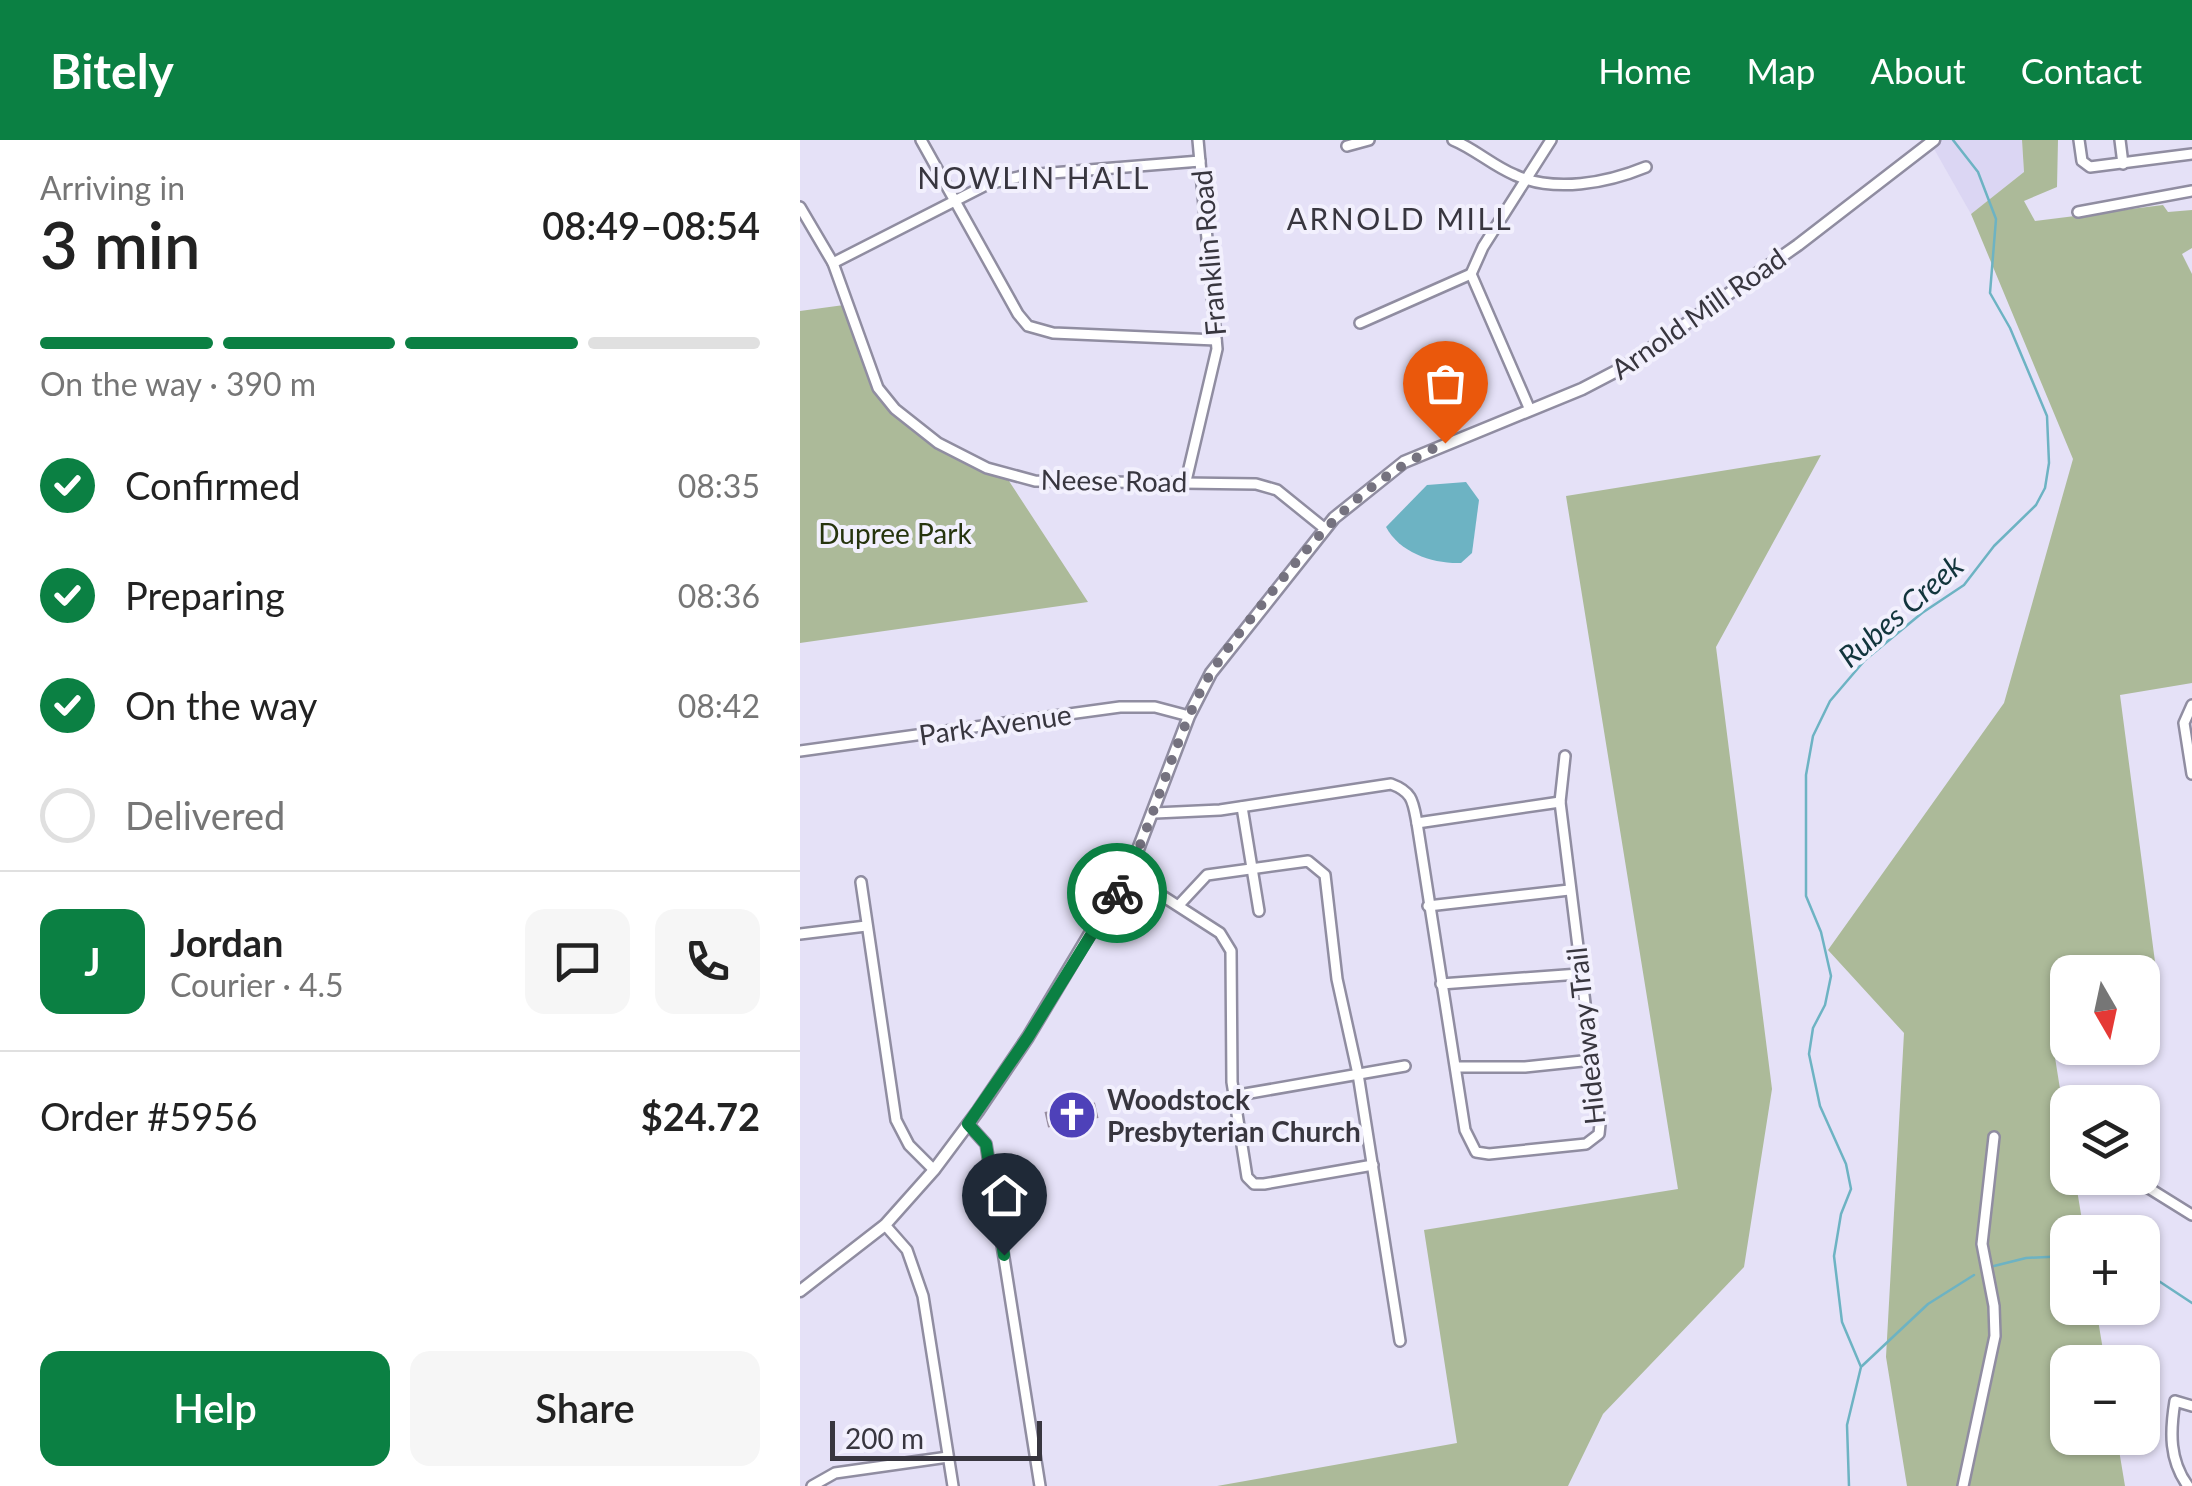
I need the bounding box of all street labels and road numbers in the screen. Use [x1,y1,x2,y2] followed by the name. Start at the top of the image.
[1184,169,1232,337] street label: Franklin Road
[1604,240,1792,386] street label: Arnold Mill Road
[1040,462,1188,498] street label: Neese Road
[917,696,1073,752] street label: Park Avenue
[1559,946,1611,1126] street label: Hideaway Trail

